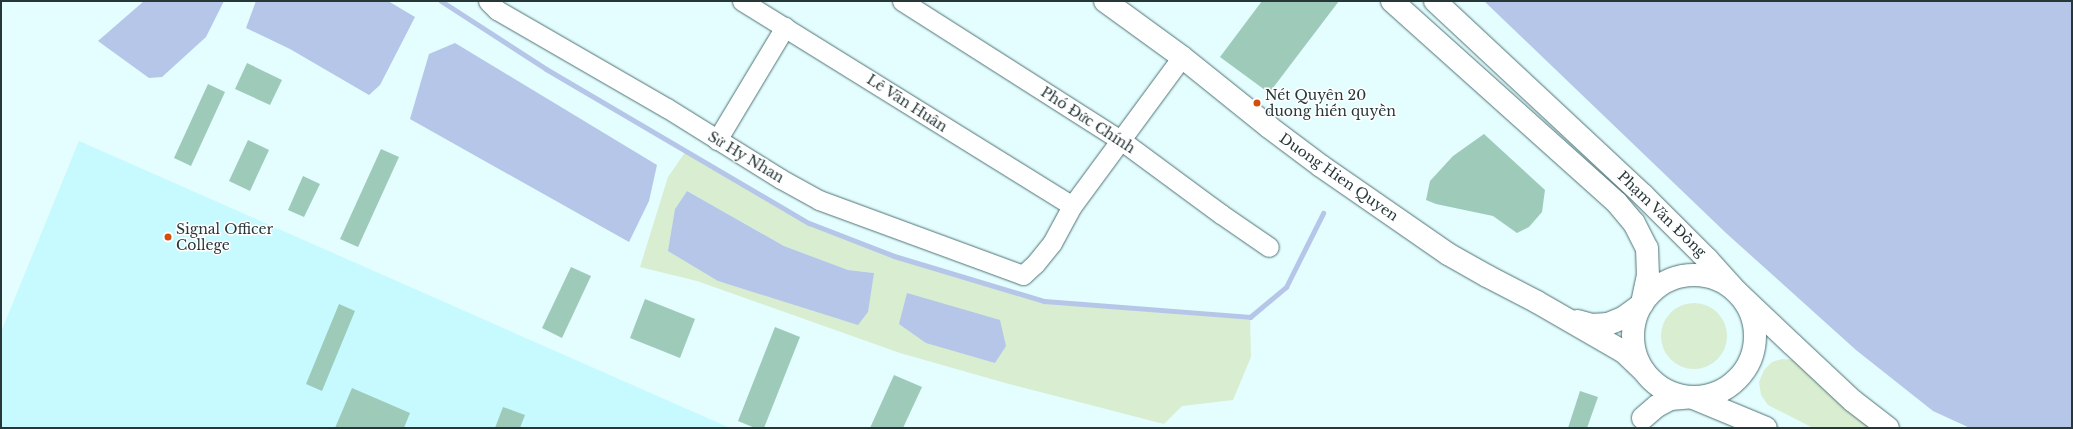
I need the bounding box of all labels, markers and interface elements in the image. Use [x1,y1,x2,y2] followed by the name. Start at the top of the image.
[863,71,951,135] street label: Lê Văn Huân
[1038,83,1138,157] street label: Phó Đức Chính
[1265,87,1396,120] place label: Nét Quyên 20 duong hiến quyền
[1252,98,1262,108] marker: Nét Quyên 20 duong hiến quyền
[705,128,787,186] street label: Sử Hy Nhan
[1276,130,1402,224] street label: Duong Hien Quyen
[1614,167,1710,261] street label: Phạm Văn Đồng
[176,221,273,254] place label: Signal Officer College
[163,232,173,242] marker: Signal Officer College

